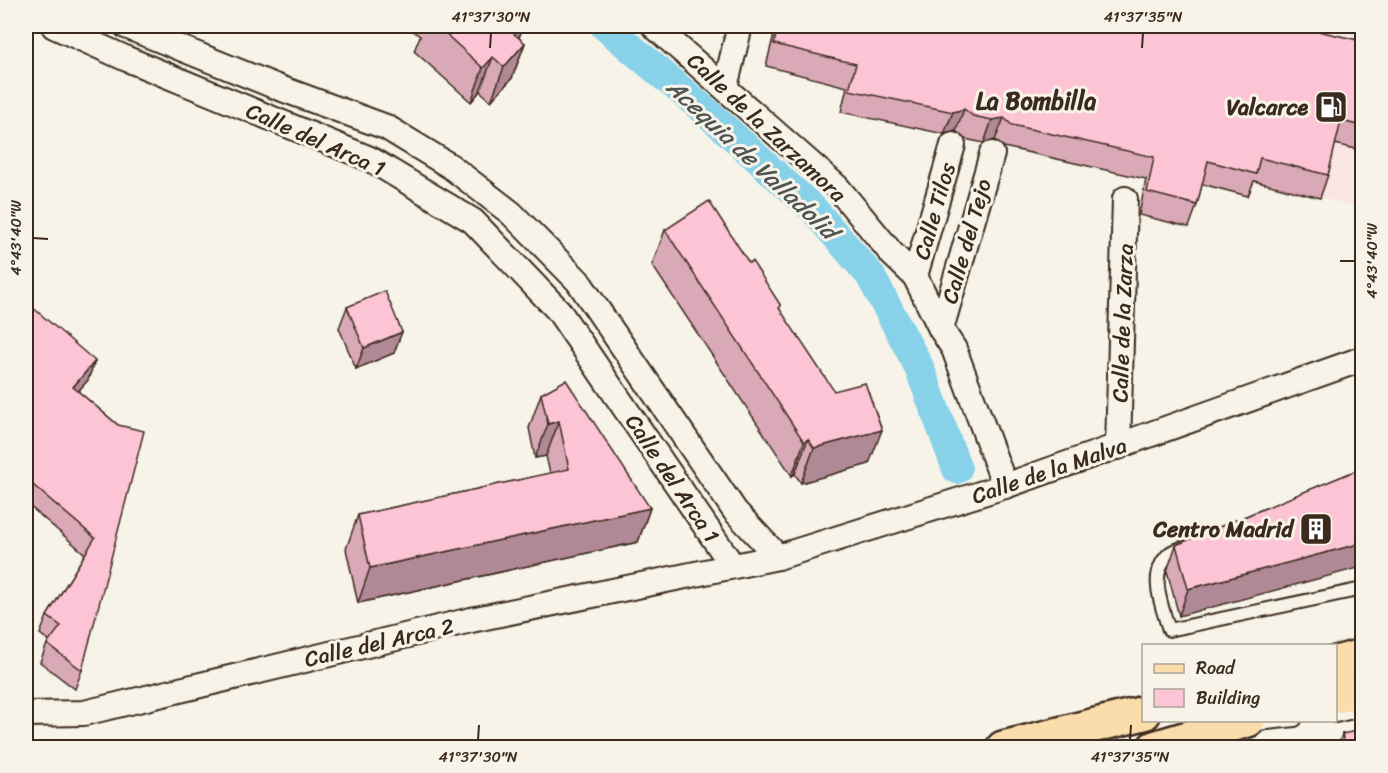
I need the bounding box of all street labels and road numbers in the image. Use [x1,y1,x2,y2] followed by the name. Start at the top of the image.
[678,43,856,213] street label: Calle de la Zarzamora
[240,91,392,188] street label: Calle del Arca 1
[902,157,967,264] street label: Calle Tilos
[930,174,1003,308] street label: Calle del Tejo
[1100,243,1145,403] street label: Calle de la Zarza
[615,406,730,551] street label: Calle del Arca 1
[966,426,1132,515] street label: Calle de la Malva
[300,606,458,679] street label: Calle del Arca 2

